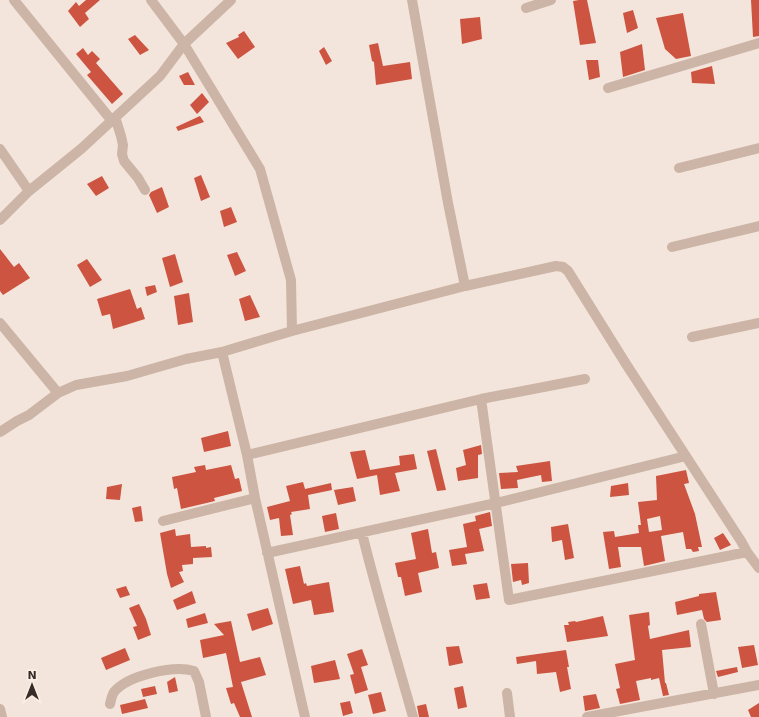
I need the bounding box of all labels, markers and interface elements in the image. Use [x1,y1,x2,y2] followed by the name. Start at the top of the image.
[12,665,52,705] north arrow
[27,669,37,682] text: N

